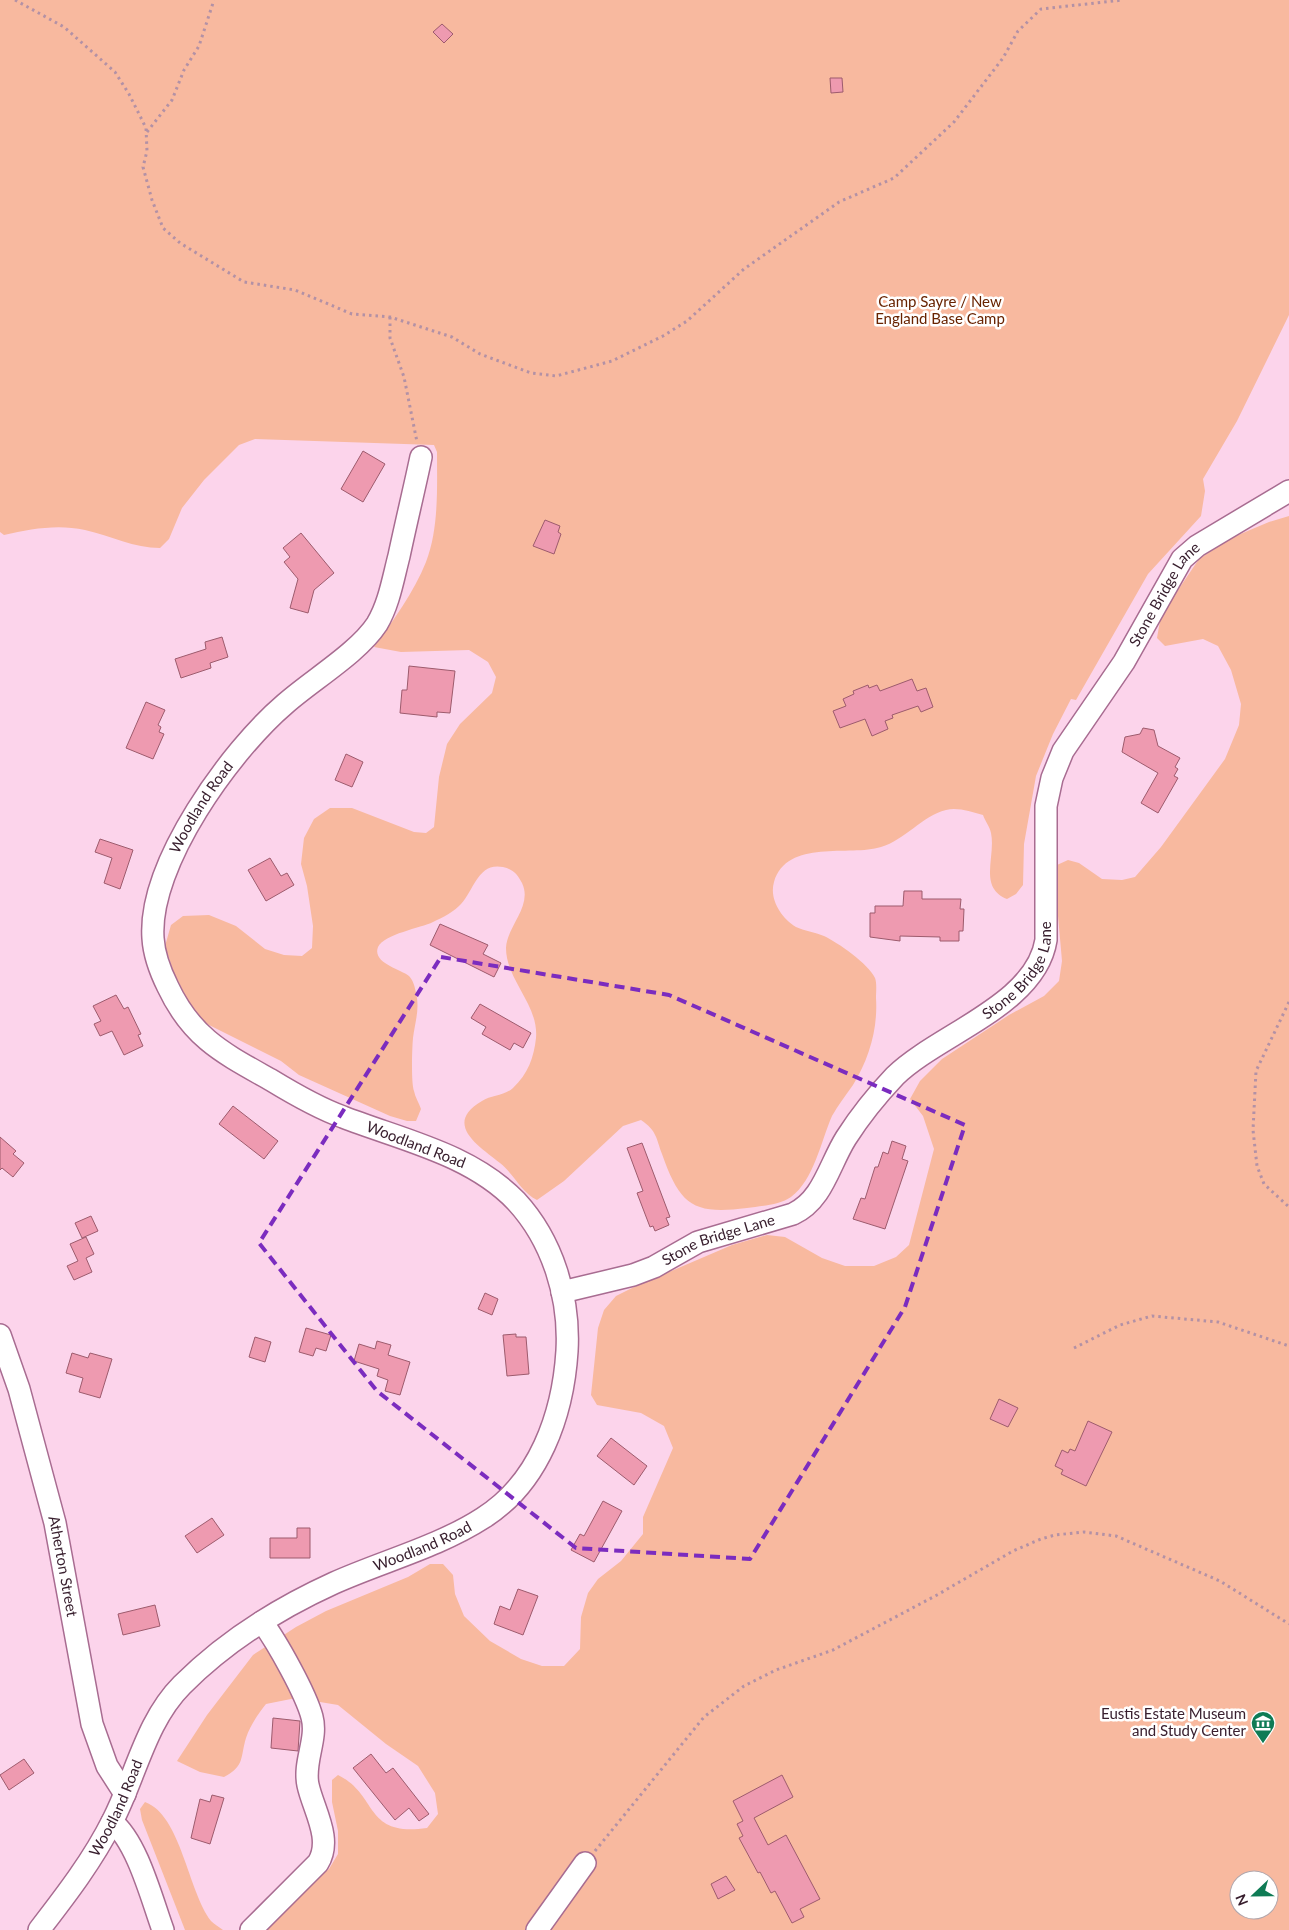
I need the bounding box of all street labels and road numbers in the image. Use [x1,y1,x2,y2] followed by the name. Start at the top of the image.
[1125,538,1203,649] street label: Stone Bridge Lane
[165,757,236,856] street label: Woodland Road
[978,921,1054,1023] street label: Stone Bridge Lane
[364,1117,469,1171] street label: Woodland Road
[658,1210,777,1269] street label: Stone Bridge Lane
[45,1513,82,1619] street label: Atherton Street
[370,1517,474,1574] street label: Woodland Road
[85,1757,146,1859] street label: Woodland Road

